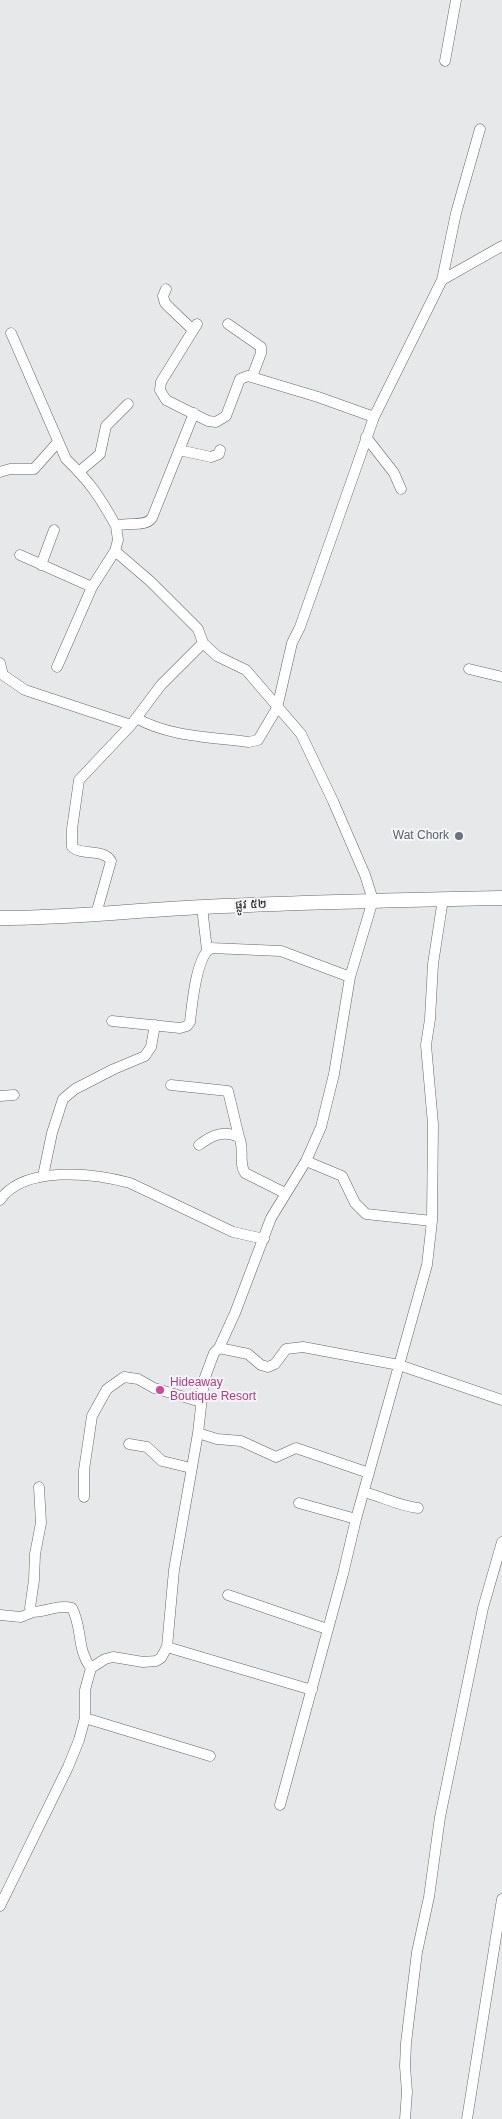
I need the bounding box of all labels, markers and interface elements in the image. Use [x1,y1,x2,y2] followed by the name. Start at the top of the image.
[393,829,449,843] place label: Wat Chork
[453,830,465,842] marker: Wat Chork
[235,897,267,913] street label: ផ្លូវ ៥២
[170,1376,256,1404] place label: Hideaway Boutique Resort
[154,1384,166,1396] marker: Hideaway Boutique Resort

